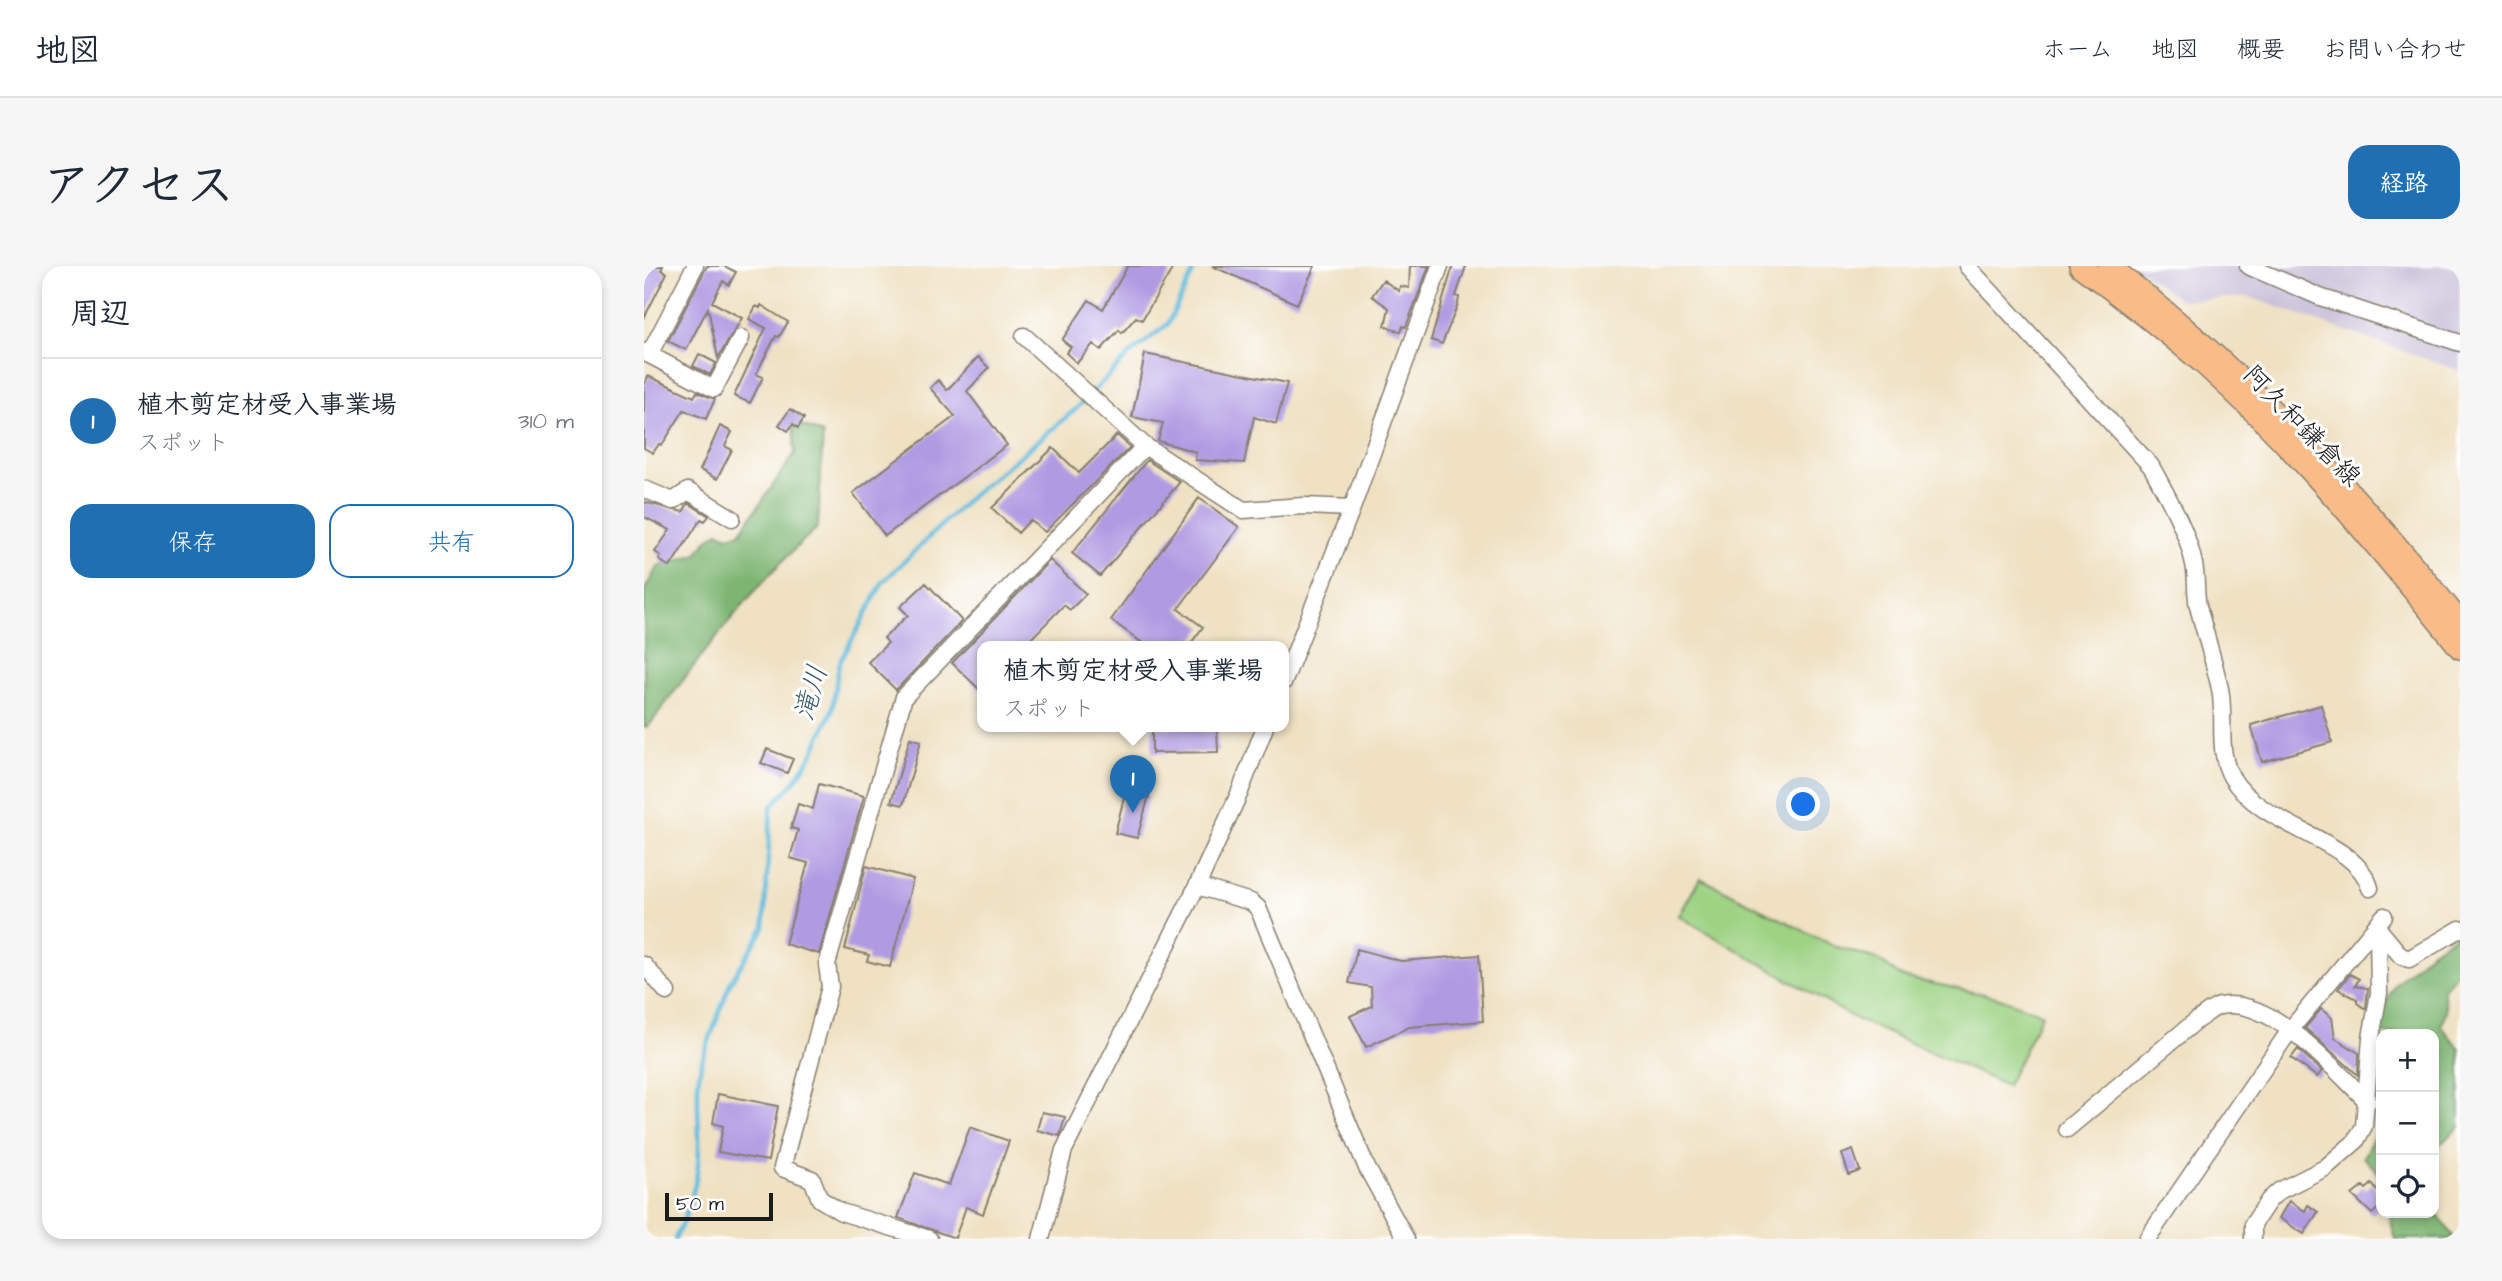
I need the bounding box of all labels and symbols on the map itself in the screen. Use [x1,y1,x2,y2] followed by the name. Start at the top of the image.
[2235,357,2369,495] street label: 阿久和鎌倉線
[785,661,837,725] water label: 滝川
[1110,755,1156,813] pin: 1
[1786,787,1820,821] your location
[665,1190,774,1222] scale bar

